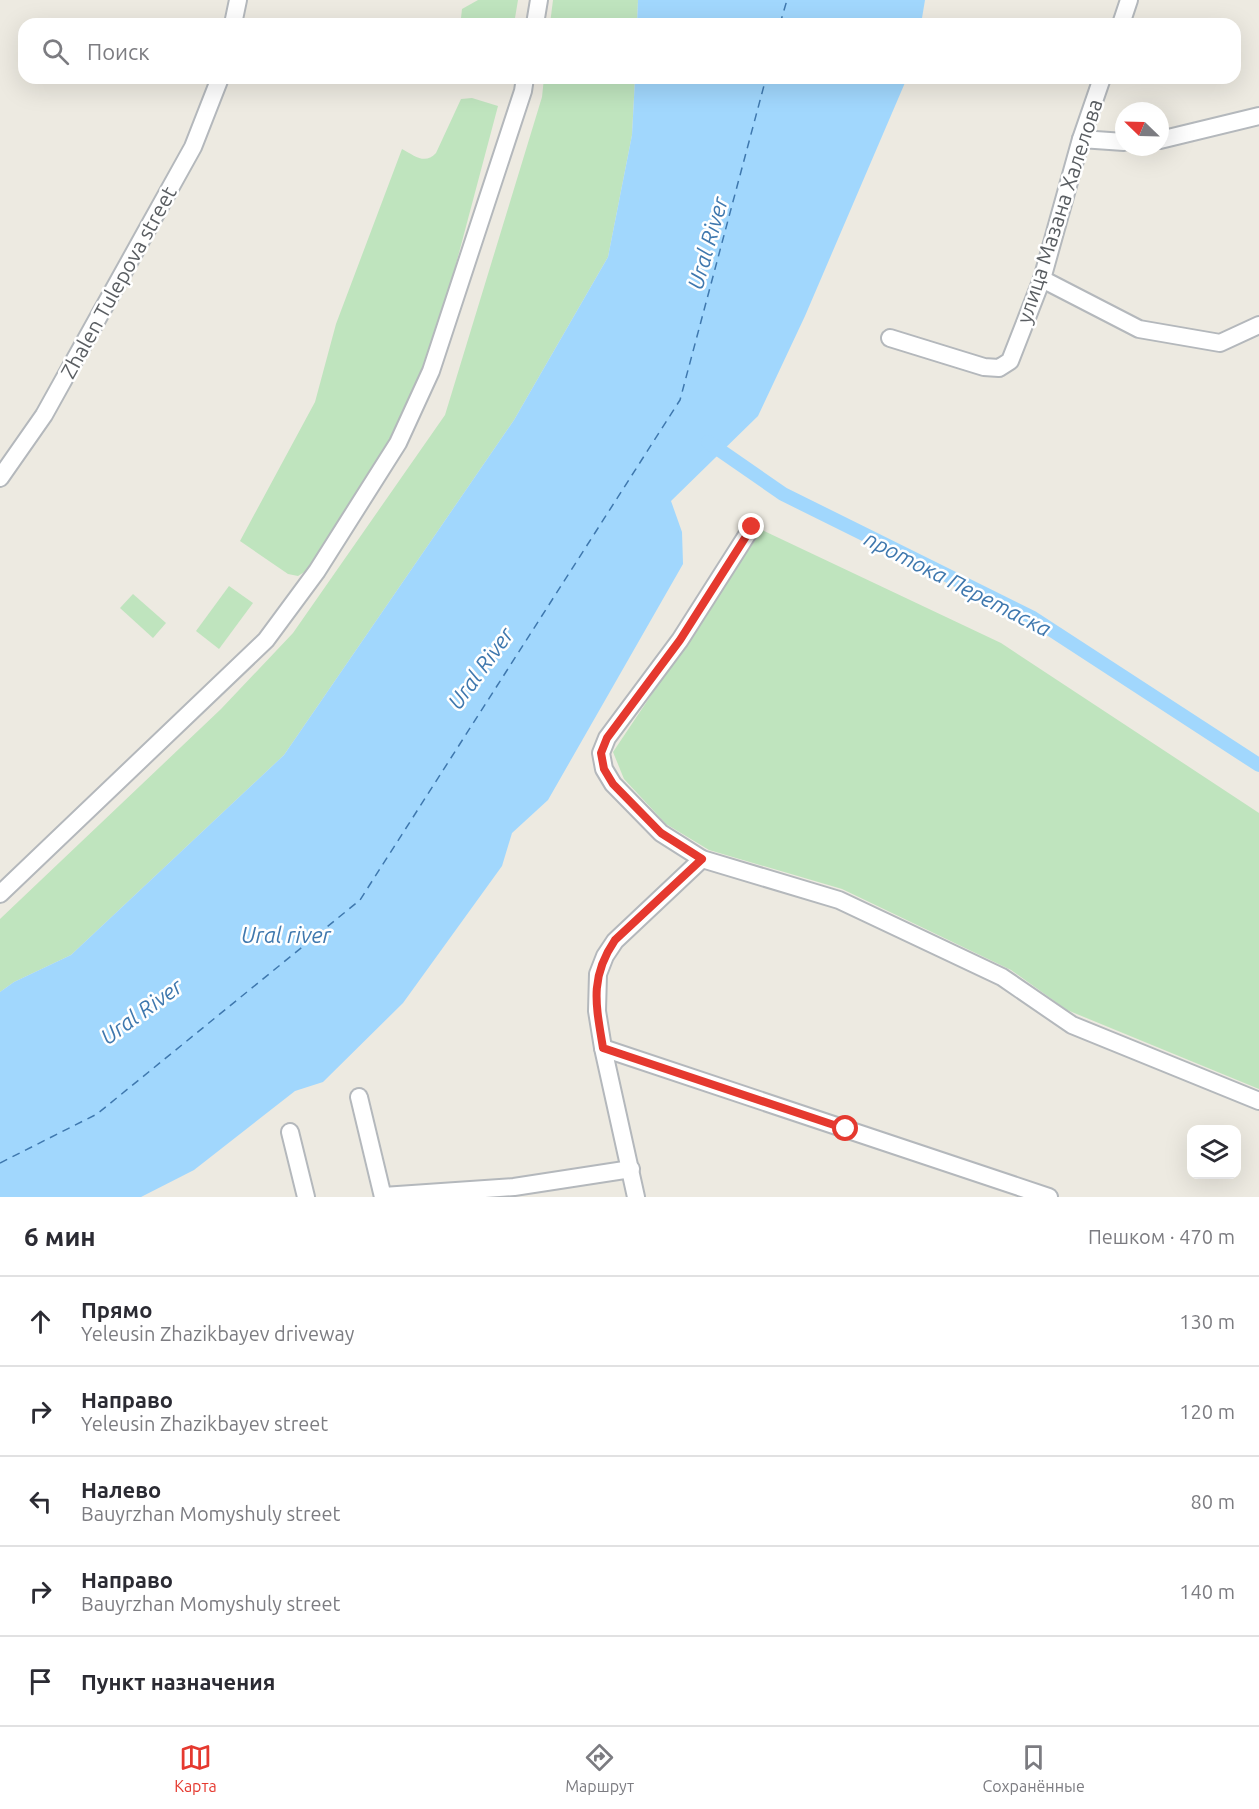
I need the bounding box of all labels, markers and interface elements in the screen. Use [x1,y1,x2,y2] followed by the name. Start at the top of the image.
[18,18,1241,84] search box
[39,35,72,68] icon: search
[87,39,150,64] text: Поиск
[1011,96,1107,326] street label: улица Мазана Халелова
[1115,102,1169,156] north arrow
[55,182,181,382] street label: Zhalen Tulepova street
[682,193,732,292] water label: Ural River
[738,513,764,539] route end
[861,525,1055,641] water label: протока Перетаска
[442,622,518,714] water label: Ural River
[241,922,332,947] water label: Ural river
[95,973,187,1049] water label: Ural River
[832,1115,858,1141] route start
[1187,1125,1241,1179] map controls
[1187,1125,1241,1179] button: layers
[24,1222,96,1251] text: 6 мин
[1088,1225,1235,1248] text: Пешком · 470 m
[81,1297,152,1322] text: Прямо
[24,1305,57,1338] icon: ahead
[1179,1310,1235,1333] text: 130 m
[81,1322,354,1345] text: Yeleusin Zhazikbayev driveway
[81,1387,173,1412] text: Направо
[24,1395,57,1428] icon: right
[1179,1400,1235,1423] text: 120 m
[81,1412,328,1435] text: Yeleusin Zhazikbayev street
[81,1477,161,1502] text: Налево
[24,1485,57,1518] icon: left
[1191,1490,1235,1513] text: 80 m
[81,1502,340,1525] text: Bauyrzhan Momyshuly street
[81,1567,173,1592] text: Направо
[24,1575,57,1608] icon: right
[1179,1580,1235,1603] text: 140 m
[81,1592,340,1615] text: Bauyrzhan Momyshuly street
[24,1665,57,1698] icon: arrive
[81,1669,275,1694] text: Пункт назначения
[174,1741,217,1795] tab: Карта
[565,1741,634,1795] tab: Маршрут
[983,1741,1085,1795] tab: Сохранённые

